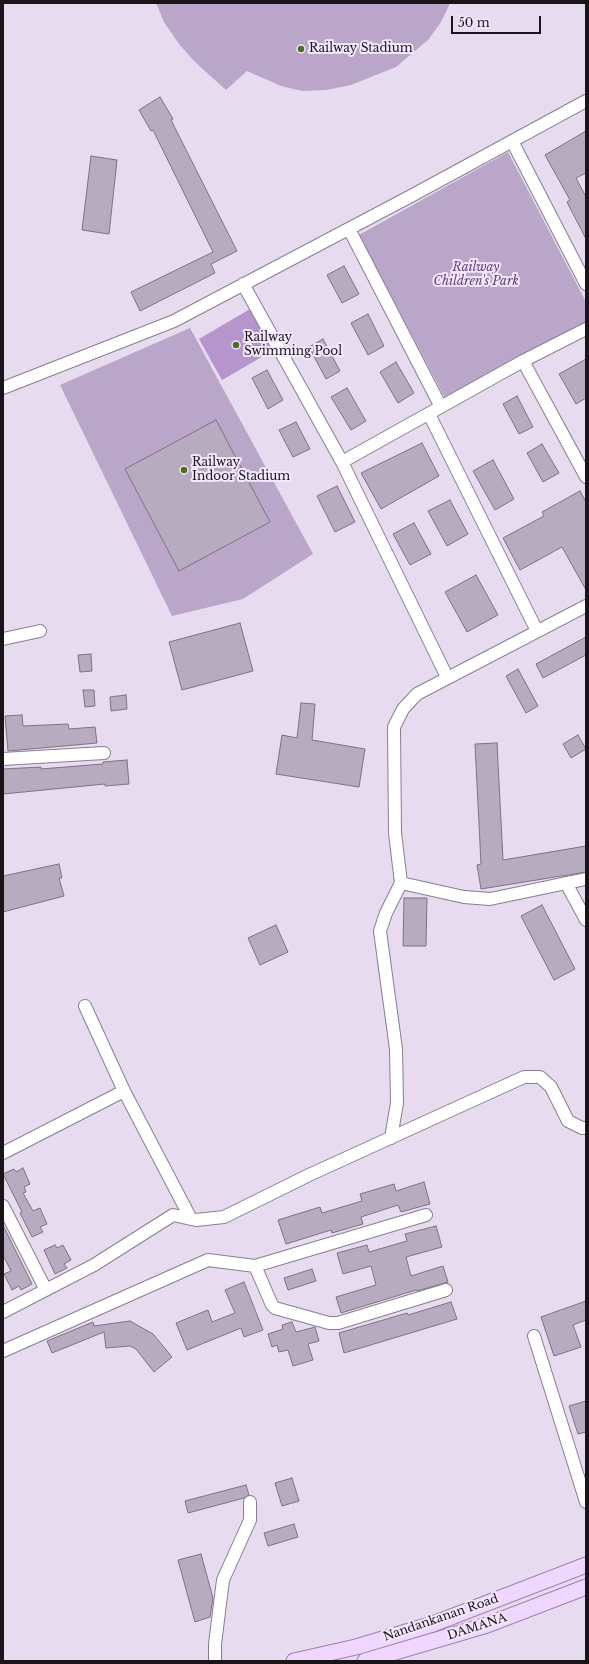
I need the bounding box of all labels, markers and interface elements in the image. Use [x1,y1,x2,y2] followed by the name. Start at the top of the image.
[453,8,543,34] scale bar
[458,15,490,30] text: 50 m
[309,42,413,56] place label: Railway Stadium
[296,44,306,54] marker: Railway Stadium
[433,261,519,289] park label: Railway Children's Park
[244,331,342,359] place label: Railway Swimming Pool
[231,340,241,350] marker: Railway Swimming Pool
[192,456,290,484] place label: Railway Indoor Stadium
[179,465,189,475] marker: Railway Indoor Stadium
[381,1592,501,1644] street label: Nandankanan Road
[445,1611,509,1643] street label: DAMANA

